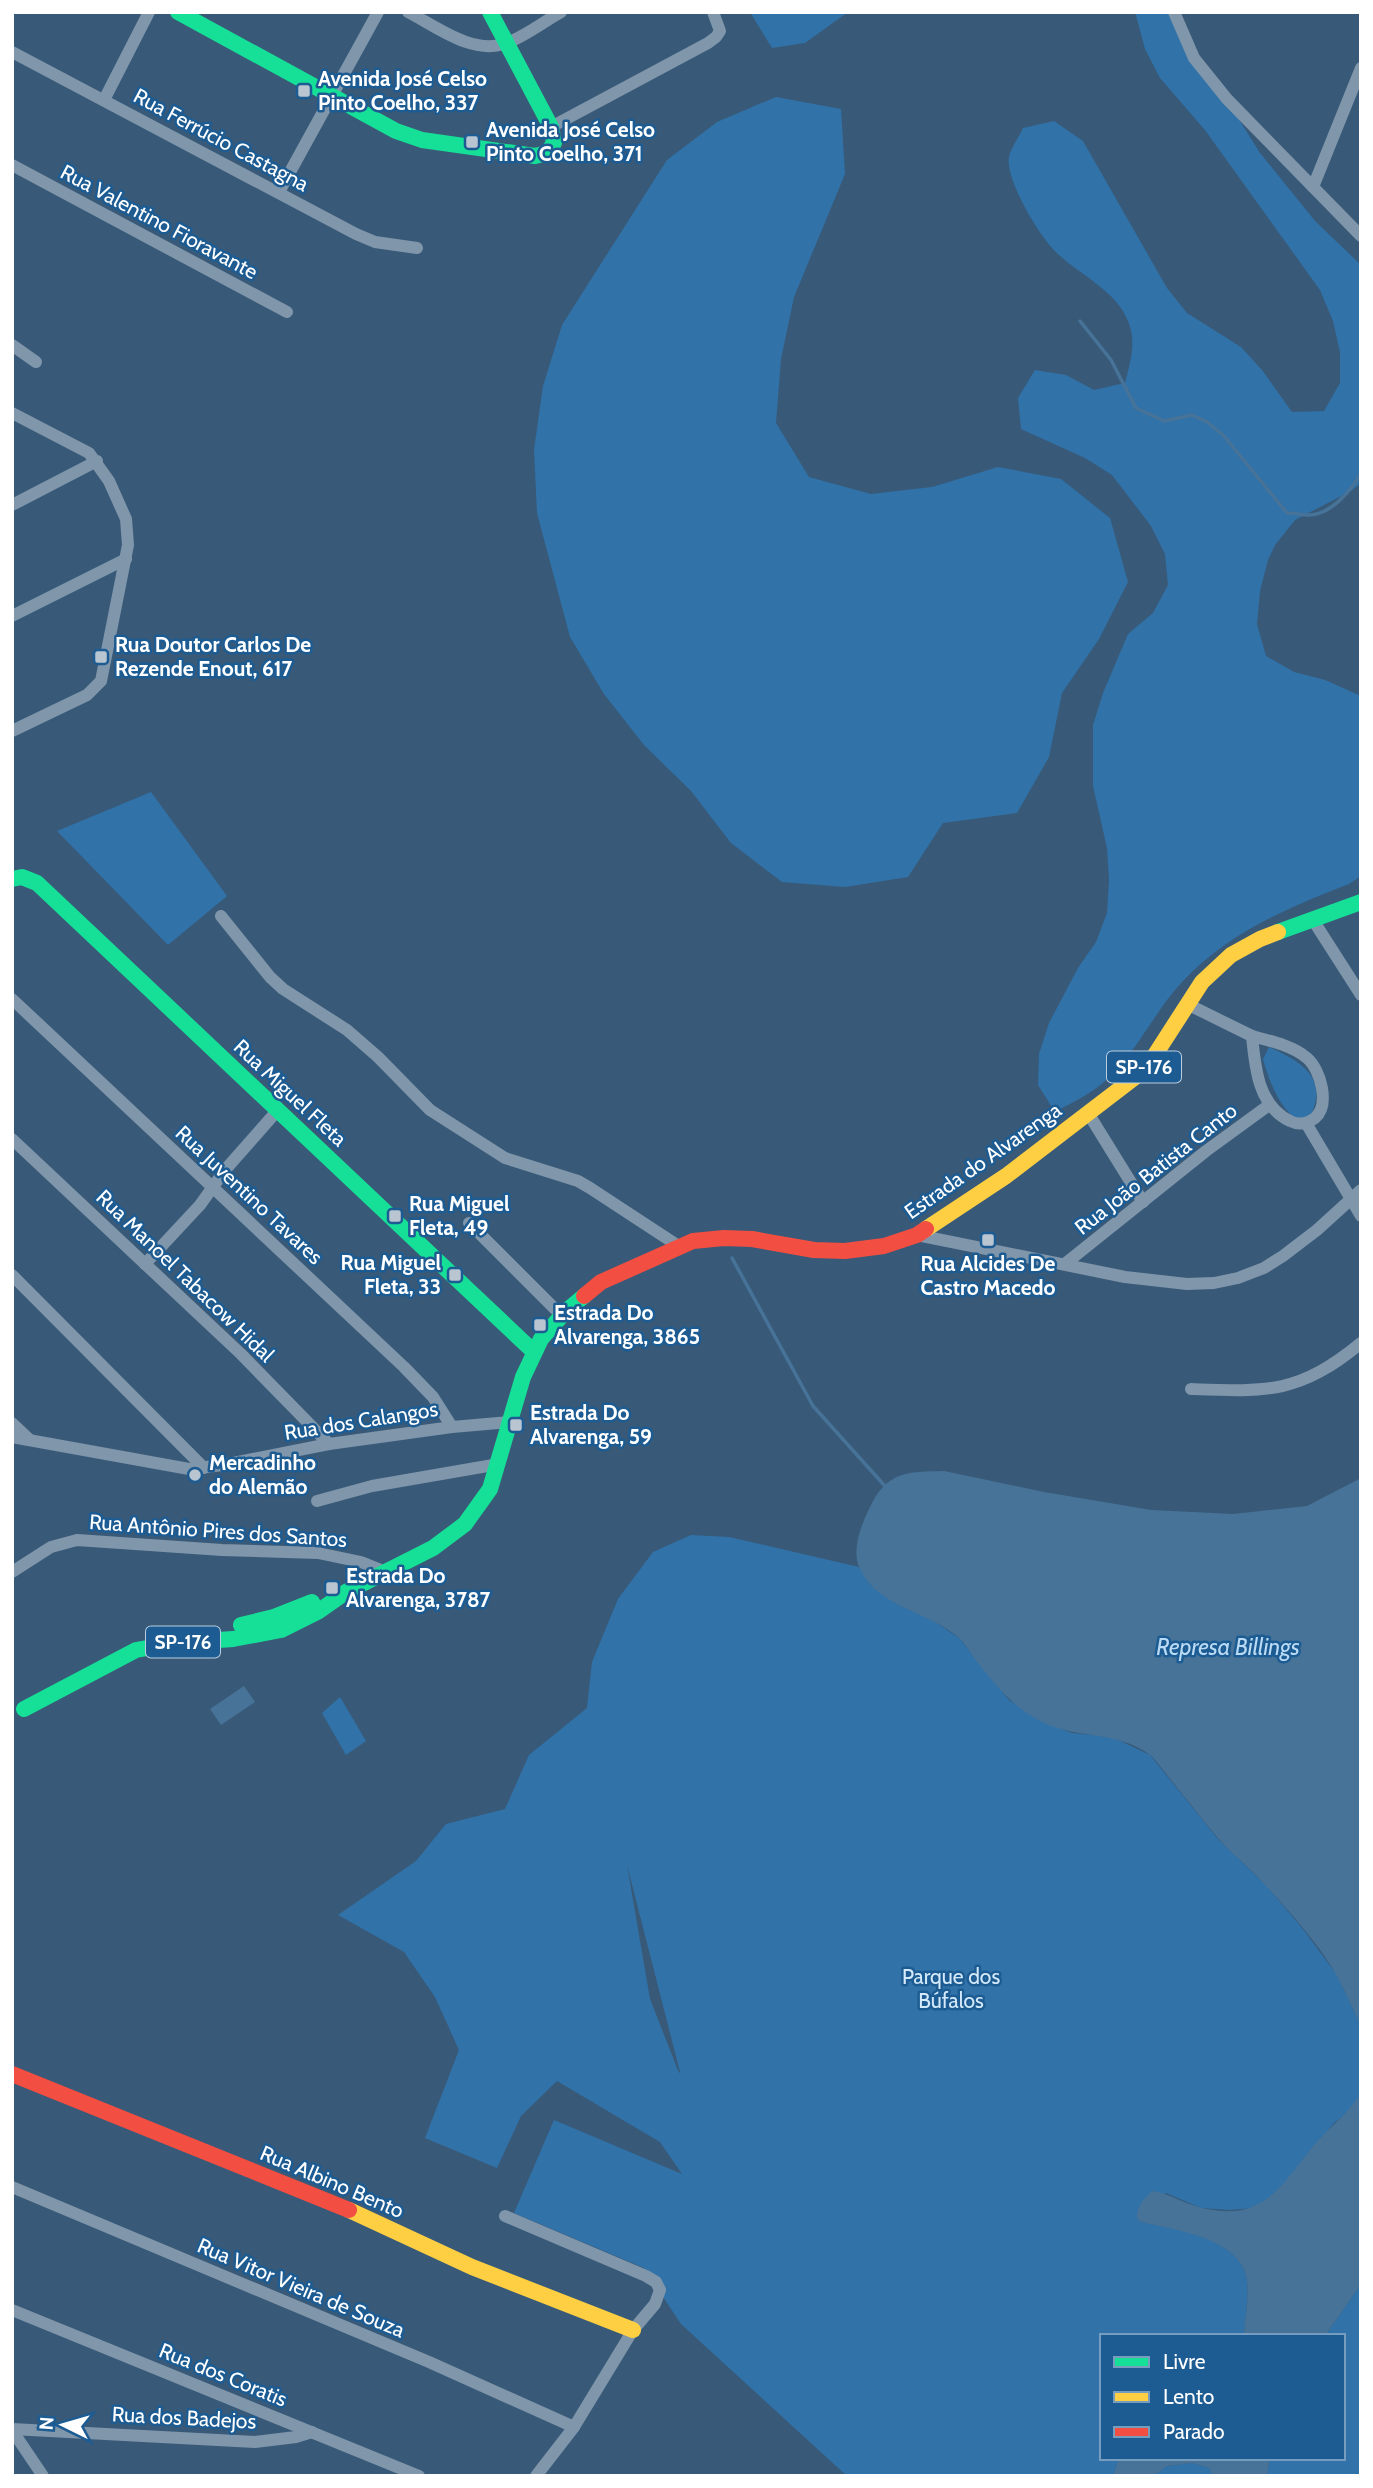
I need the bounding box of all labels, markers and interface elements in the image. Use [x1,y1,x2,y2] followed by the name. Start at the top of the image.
[318,66,487,115] place label: Avenida José Celso Pinto Coelho, 337
[129,83,313,196] street label: Rua Ferrúcio Castagna
[296,83,312,99] marker: Avenida José Celso Pinto Coelho, 337
[486,117,655,166] place label: Avenida José Celso Pinto Coelho, 371
[464,134,480,150] marker: Avenida José Celso Pinto Coelho, 371
[56,159,262,284] street label: Rua Valentino Fioravante
[115,632,311,681] place label: Rua Doutor Carlos De Rezende Enout, 617
[93,649,109,665] marker: Rua Doutor Carlos De Rezende Enout, 617
[229,1034,352,1151] street label: Rua Miguel Fleta
[1107,1051,1181,1082] road number: SP-176
[900,1097,1066,1224] street label: Estrada do Alvarenga
[1070,1098,1242,1240] street label: Rua João Batista Canto
[171,1120,328,1269] street label: Rua Juventino Tavares
[91,1184,279,1367] street label: Rua Manoel Tabacow Hidal
[409,1191,510,1240] place label: Rua Miguel Fleta, 49
[387,1208,403,1224] marker: Rua Miguel Fleta, 49
[980,1232,996,1248] marker: Rua Alcides De Castro Macedo
[341,1250,441,1299] place label: Rua Miguel Fleta, 33
[921,1251,1056,1300] place label: Rua Alcides De Castro Macedo
[447,1267,463,1283] marker: Rua Miguel Fleta, 33
[554,1300,700,1349] place label: Estrada Do Alvarenga, 3865
[532,1317,548,1333] marker: Estrada Do Alvarenga, 3865
[282,1396,440,1445] street label: Rua dos Calangos
[530,1400,652,1449] place label: Estrada Do Alvarenga, 59
[508,1417,524,1433] marker: Estrada Do Alvarenga, 59
[209,1450,316,1499] place label: Mercadinho do Alemão
[187,1467,203,1483] marker: Mercadinho do Alemão
[88,1509,348,1552] street label: Rua Antônio Pires dos Santos
[346,1563,491,1612] place label: Estrada Do Alvarenga, 3787
[324,1580,340,1596] marker: Estrada Do Alvarenga, 3787
[146,1626,220,1658] road number: SP-176
[1156,1633,1300,1661] water label: Represa Billings
[902,1964,1000,2013] park label: Parque dos Búfalos
[257,2140,408,2223] street label: Rua Albino Bento
[194,2232,409,2343] street label: Rua Vitor Vieira de Souza
[1100,2334,1345,2460] legend
[156,2338,291,2412] street label: Rua dos Coratis
[1163,2349,1206,2374] text: Livre
[1163,2384,1214,2409] text: Lento
[28,2390,98,2460] north arrow
[111,2401,257,2435] street label: Rua dos Badejos
[35,2416,59,2431] text: N
[1163,2419,1225,2444] text: Parado

